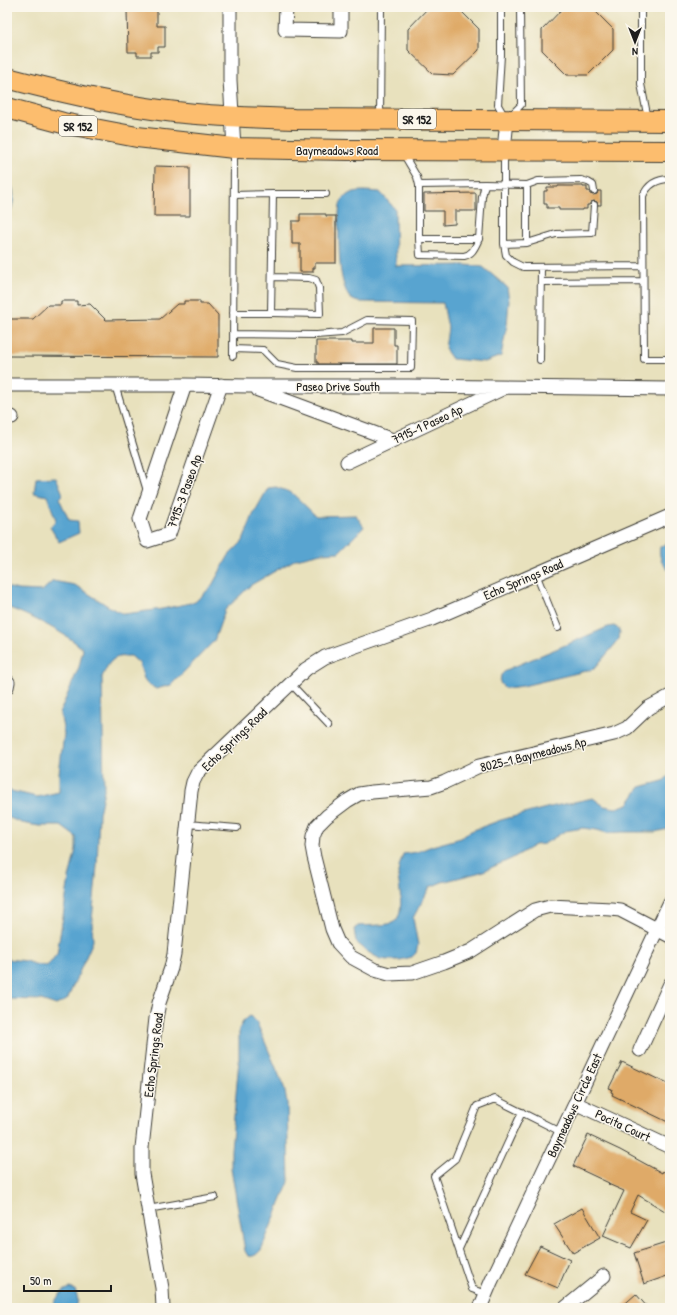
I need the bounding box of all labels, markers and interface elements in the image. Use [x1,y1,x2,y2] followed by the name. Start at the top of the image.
[615,22,655,62] north arrow
[632,45,638,59] text: N
[398,109,436,129] road number: SR 152
[59,116,97,136] road number: SR 152
[296,141,378,159] street label: Baymeadows Road
[296,377,380,395] street label: Paseo Drive South
[389,400,466,448] street label: 7915-1 Paseo Ap
[162,451,206,530] street label: 7915-3 Paseo Ap
[480,554,566,604] street label: Echo Springs Road
[197,703,271,775] street label: Echo Springs Road
[478,732,588,776] street label: 8025-1 Baymeadows Ap
[139,1012,167,1098] street label: Echo Springs Road
[542,1050,606,1160] street label: Baymeadows Circle East
[592,1104,654,1146] street label: Pocita Court
[24,1267,111,1293] scale bar
[30,1272,51,1289] text: 50 m

